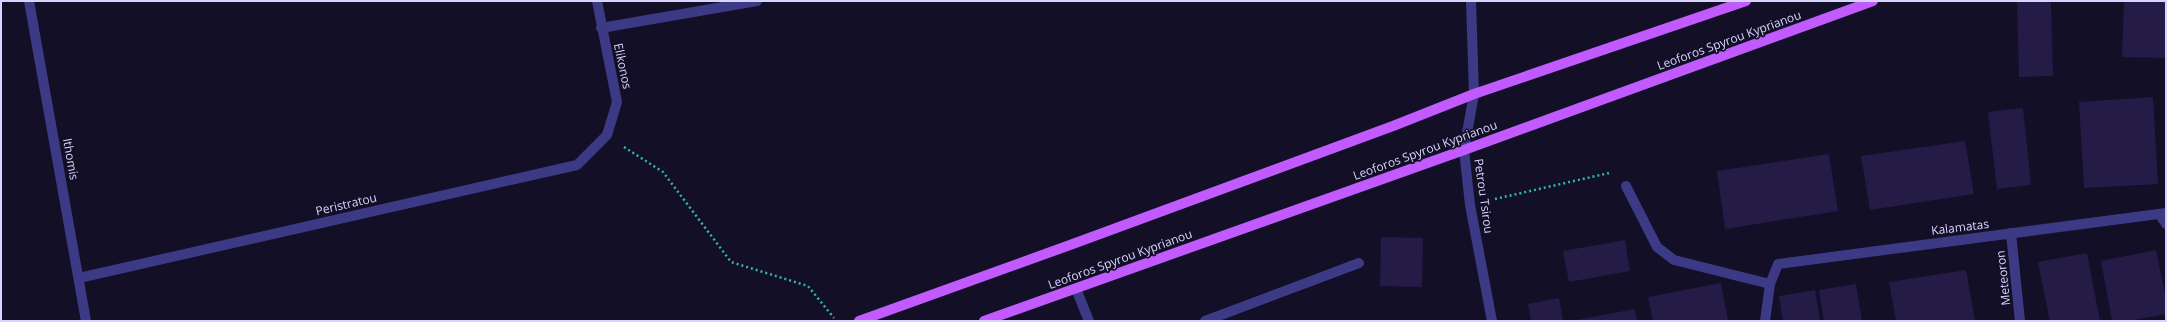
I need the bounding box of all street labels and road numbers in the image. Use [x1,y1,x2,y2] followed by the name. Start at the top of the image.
[1655,6,1803,74] street label: Leoforos Spyrou Kyprianou
[610,41,636,91] street label: Elikonos
[1351,116,1499,184] street label: Leoforos Spyrou Kyprianou
[59,137,83,181] street label: Ithomis
[1470,157,1498,235] street label: Petrou Tsirou
[314,189,378,219] street label: Peristratou
[1930,215,1990,239] street label: Kalamatas
[1046,225,1194,293] street label: Leoforos Spyrou Kyprianou
[1992,250,2014,306] street label: Meteoron

